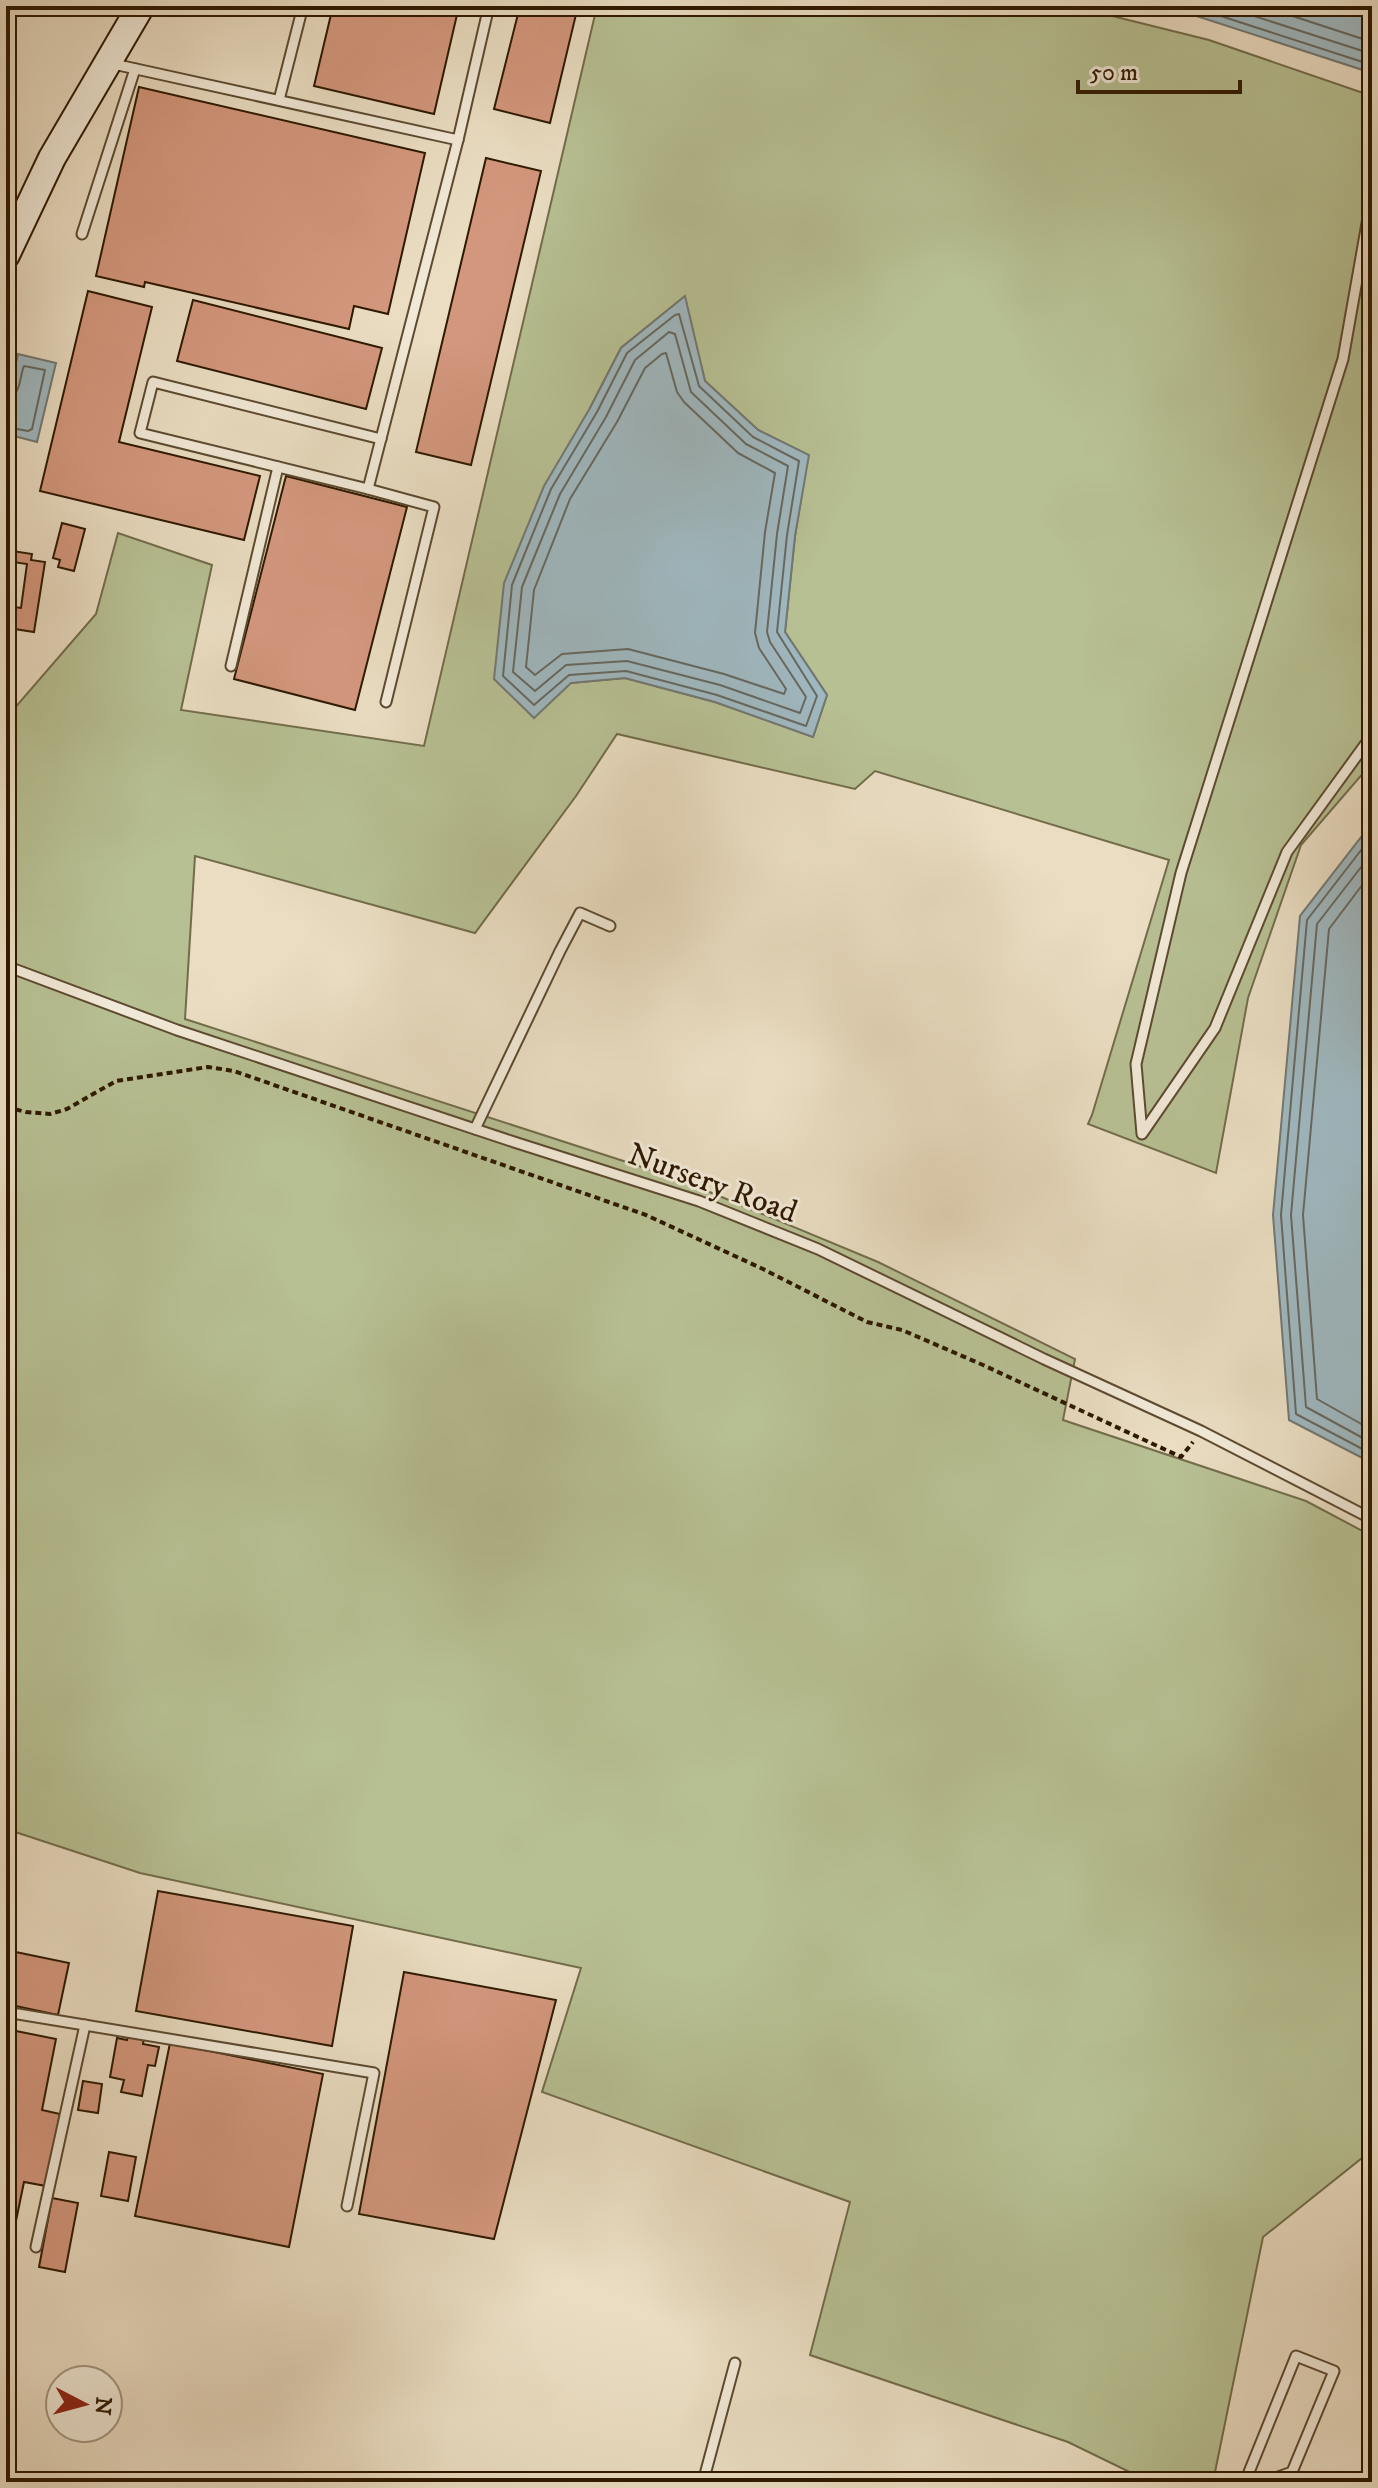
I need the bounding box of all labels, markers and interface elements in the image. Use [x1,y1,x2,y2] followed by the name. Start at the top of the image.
[1078,44,1240,94] scale bar
[1090,58,1138,88] text: 50 m
[622,1135,802,1233] street label: Nursery Road
[44,2364,124,2444] north arrow
[88,2396,117,2416] text: N

